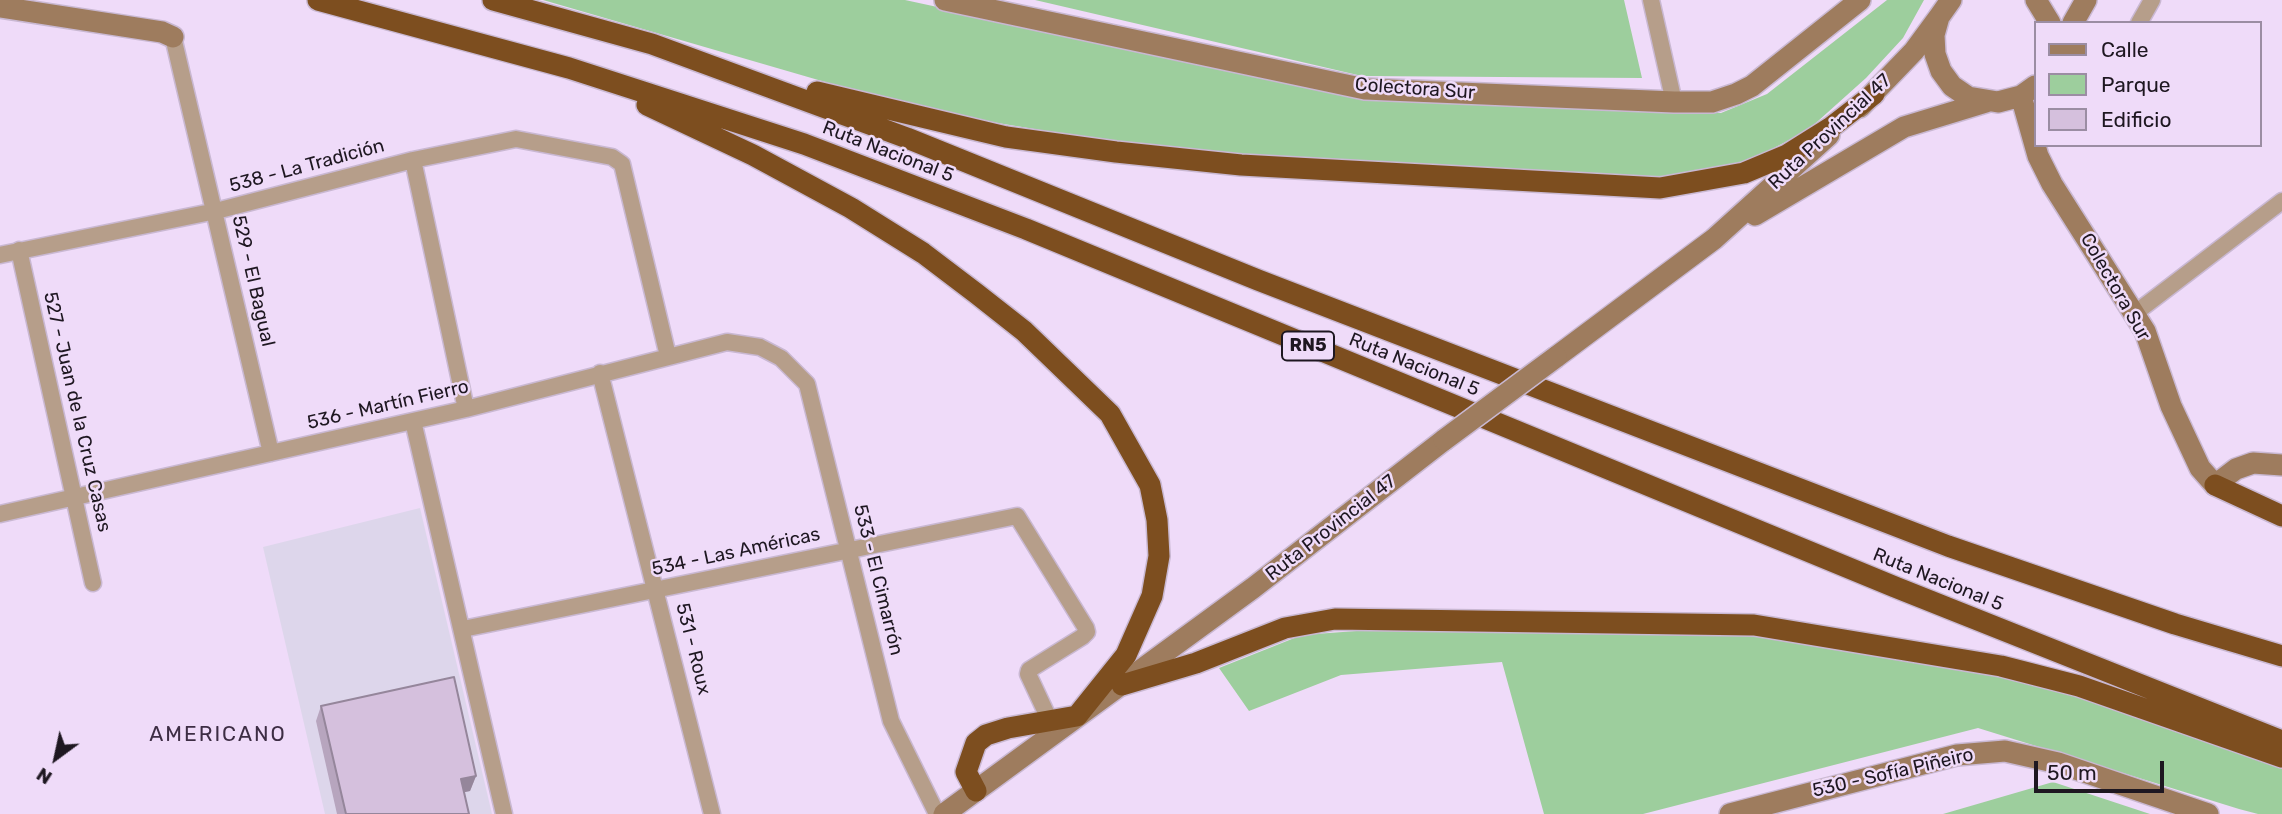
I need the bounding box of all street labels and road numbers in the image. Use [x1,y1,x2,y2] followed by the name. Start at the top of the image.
[1764,69,1896,195] street label: Ruta Provincial 47
[1354,73,1476,105] street label: Colectora Sur
[819,117,957,187] street label: Ruta Nacional 5
[227,134,387,198] street label: 538 - La Tradición
[227,213,279,349] street label: 529 - El Bagual
[2075,229,2155,345] street label: Colectora Sur
[38,290,116,534] street label: 527 - Juan de la Cruz Casas
[1345,328,1483,402] street label: Ruta Nacional 5
[1282,332,1334,360] road number: RN5
[305,375,471,435] street label: 536 - Martín Fierro
[1261,470,1401,586] street label: Ruta Provincial 47
[848,502,908,658] street label: 533 - El Cimarrón
[650,523,822,581] street label: 534 - Las Américas
[1869,543,2007,617] street label: Ruta Nacional 5
[671,601,715,697] street label: 531 - Roux
[1810,743,1976,803] street label: 530 - Sofía Piñeiro

